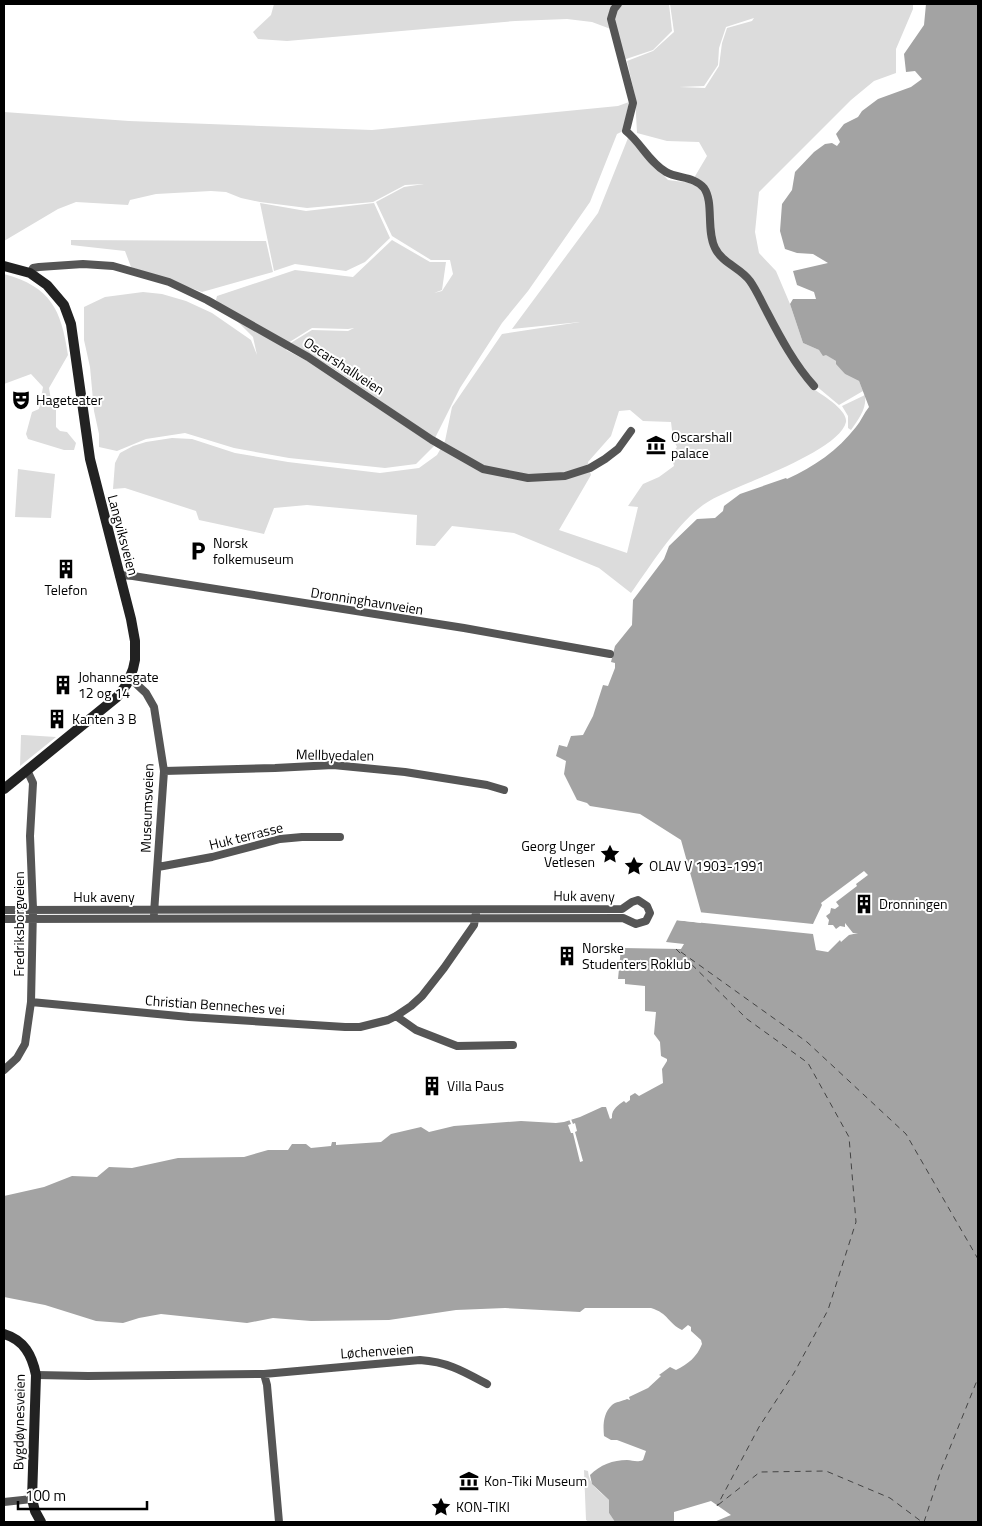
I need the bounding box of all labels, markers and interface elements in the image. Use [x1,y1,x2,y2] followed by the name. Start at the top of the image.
[300,332,389,400] street label: Oscarshallveien
[10,389,32,411] theatre icon: Hageteater
[36,389,103,410] place label: Hageteater
[671,426,732,463] place label: Oscarshall palace
[645,434,667,456] museum icon: Oscarshall palace
[103,492,144,578] street label: Langviksveien
[213,532,294,569] place label: Norsk folkemuseum
[187,540,209,562] parking icon: Norsk folkemuseum
[55,558,77,580] building icon: Telefon
[45,579,87,600] place label: Telefon
[309,581,425,620] street label: Dronninghavnveien
[78,666,159,703] place label: Johannesgate 12 og 14
[52,674,74,696] building icon: Johannesgate 12 og 14
[46,708,68,730] building icon: Kanten 3 B
[72,708,137,729] place label: Kanten 3 B
[296,743,374,766] street label: Mellbyedalen
[134,763,159,853] street label: Museumsveien
[207,816,285,855] street label: Huk terrasse
[521,835,595,872] place label: Georg Unger Vetlesen
[599,843,621,865] place icon: Georg Unger Vetlesen
[623,855,645,877] place icon: OLAV V 1903-1991
[649,855,764,876] place label: OLAV V 1903-1991
[8,871,29,977] street label: Fredriksborgveien
[553,884,615,907] street label: Huk aveny
[73,886,135,907] street label: Huk aveny
[853,893,875,915] building icon: Dronningen
[879,893,948,914] place label: Dronningen
[582,937,691,974] place label: Norske Studenters Roklub
[556,945,578,967] building icon: Norske Studenters Roklub
[144,989,286,1020] street label: Christian Benneches vei
[421,1075,443,1097] building icon: Villa Paus
[447,1075,504,1096] place label: Villa Paus
[340,1337,414,1364] street label: Løchenveien
[7,1374,30,1470] street label: Bygdøynesveien
[458,1470,480,1492] museum icon: Kon-Tiki Museum
[484,1470,587,1491] place label: Kon-Tiki Museum
[18,1478,146,1510] scale bar
[25,1484,66,1507] text: 100 m
[430,1496,452,1518] place icon: KON-TIKI
[456,1496,510,1517] place label: KON-TIKI

